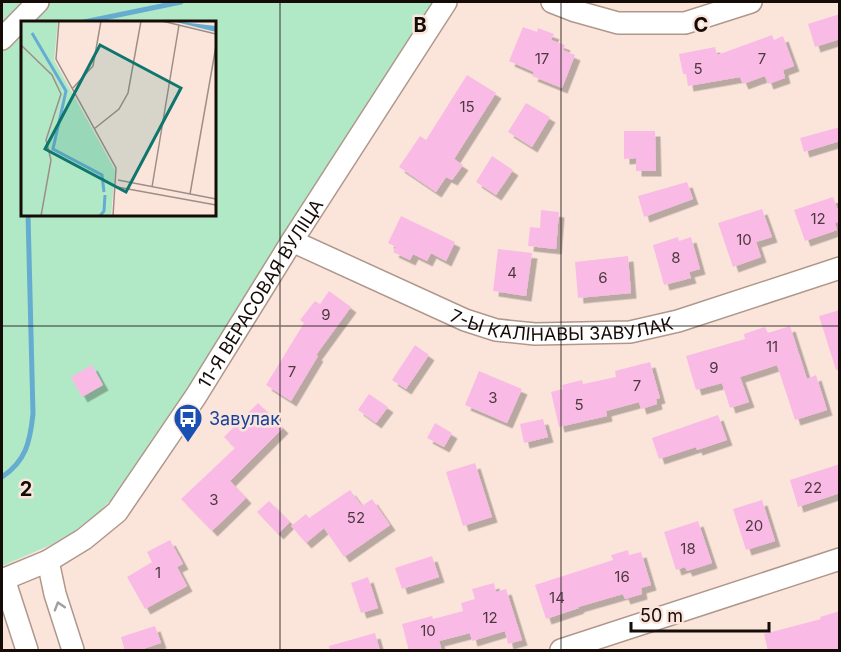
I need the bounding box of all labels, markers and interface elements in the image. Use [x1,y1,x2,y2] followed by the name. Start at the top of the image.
[413,13,427,37] text: B
[694,13,708,37] text: C
[21,21,216,216] inset map
[535,49,549,68] house number: 17
[758,49,766,68] house number: 7
[693,59,703,78] house number: 5
[459,97,475,116] house number: 15
[193,195,327,392] street label: 11-Я ВЕРАСОВАЯ ВУЛІЦА
[810,209,826,228] house number: 12
[736,230,752,249] house number: 10
[671,248,681,267] house number: 8
[507,263,517,282] house number: 4
[598,268,608,287] house number: 6
[447,304,675,345] street label: 7-Ы КАЛІНАВЫ ЗАВУЛАК
[321,305,331,324] house number: 9
[766,337,778,356] house number: 11
[709,358,719,377] house number: 9
[288,362,296,381] house number: 7
[633,376,641,395] house number: 7
[488,388,498,407] house number: 3
[574,395,584,414] house number: 5
[172,402,204,444] bus stop icon: Завулак
[209,408,280,429] place label: Завулак
[20,477,32,501] text: 2
[804,478,822,497] house number: 22
[209,490,219,509] house number: 3
[347,508,365,527] house number: 52
[745,516,763,535] house number: 20
[680,539,696,558] house number: 18
[155,563,161,582] house number: 1
[614,567,630,586] house number: 16
[549,588,565,607] house number: 14
[631,595,769,633] scale bar
[54,601,66,612] one-way arrow
[640,605,683,626] text: 50 m
[482,608,498,627] house number: 12
[420,621,436,640] house number: 10

